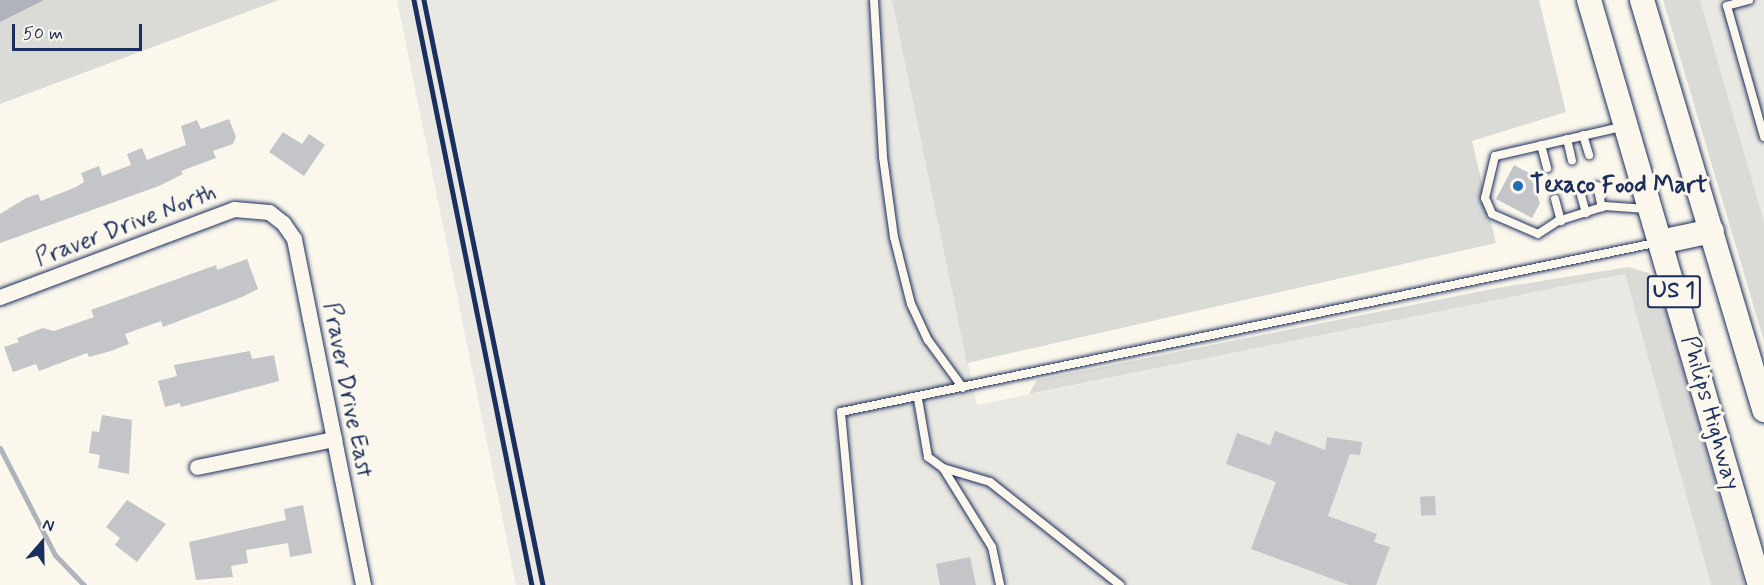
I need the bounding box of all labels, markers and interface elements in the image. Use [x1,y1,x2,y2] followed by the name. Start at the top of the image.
[15,12,146,50] scale bar
[23,22,63,46] text: 50 m
[1530,172,1707,200] place label: Texaco Food Mart
[33,179,219,273] street label: Praver Drive North
[1511,179,1525,193] marker: Texaco Food Mart
[1646,273,1702,311] road number: US 1
[316,301,378,479] street label: Praver Drive East
[1675,334,1745,492] street label: Philips Highway
[12,513,72,573] north arrow
[40,514,57,537] text: N

